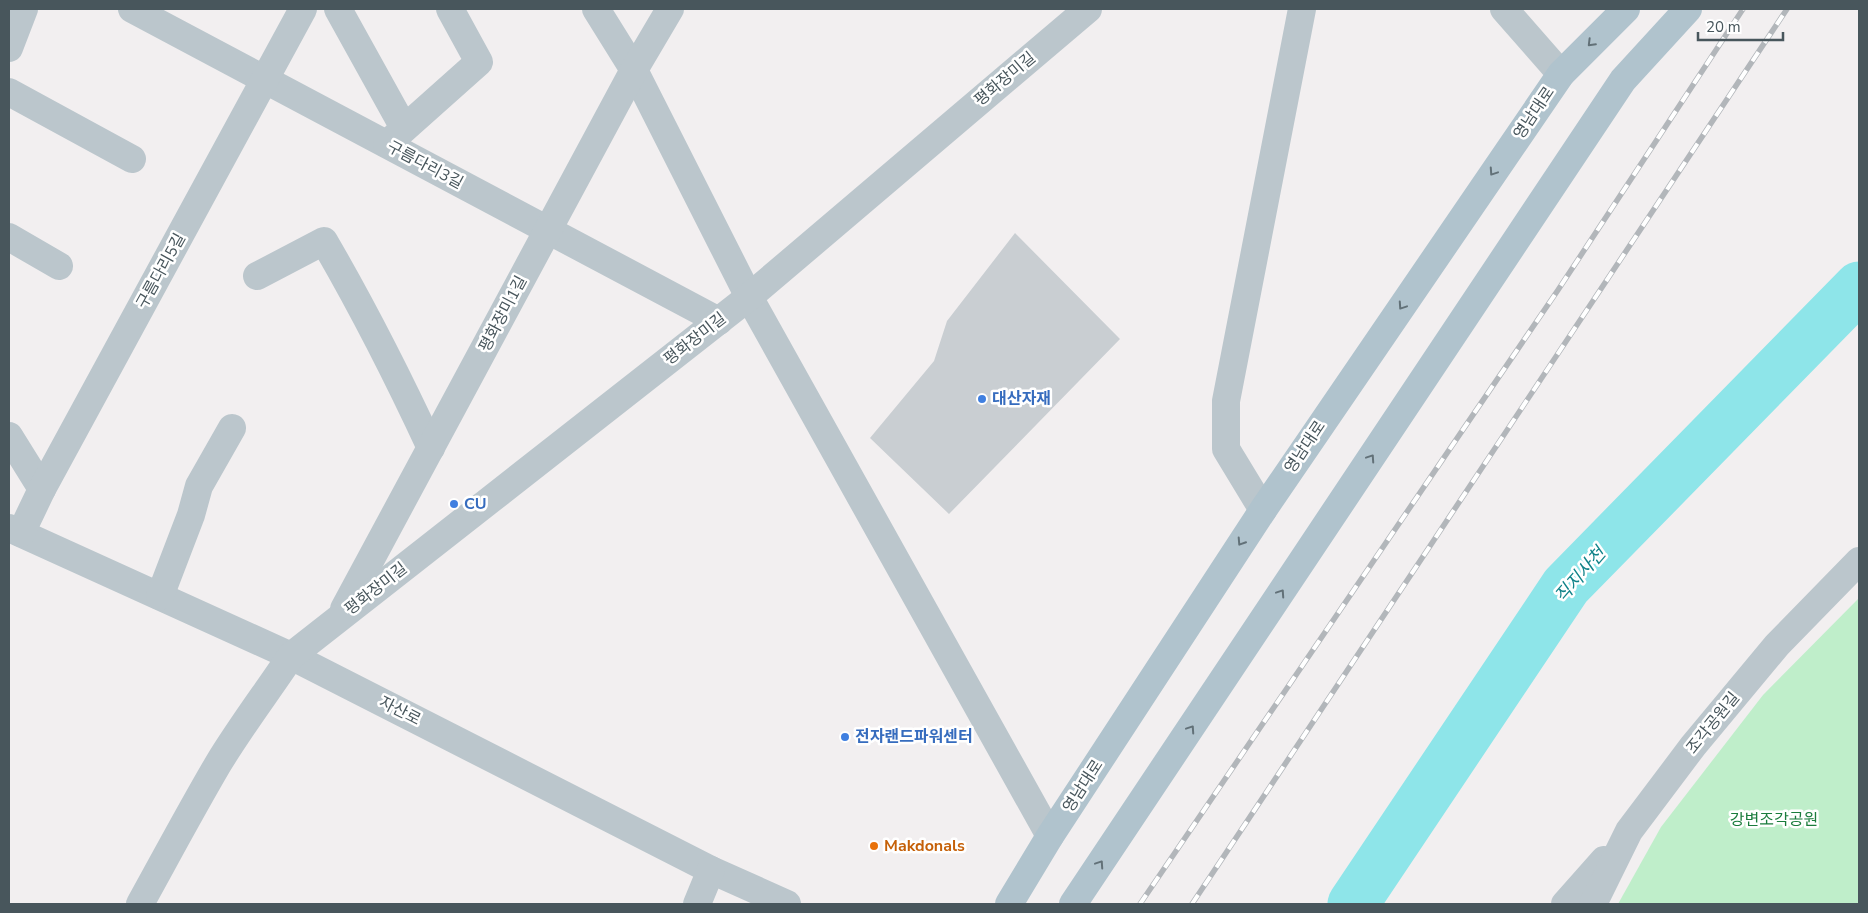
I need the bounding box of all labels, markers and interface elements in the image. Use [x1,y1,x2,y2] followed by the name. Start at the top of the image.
[1698,10,1783,42] scale bar
[1706,17,1741,37] text: 20 m
[1588,37,1597,46] one-way arrow
[970,47,1040,111] street label: 평화장미길
[1508,82,1560,144] street label: 영남대로
[383,136,467,194] street label: 구름다리3길
[1490,166,1499,176] one-way arrow
[131,229,191,313] street label: 구름다리5길
[474,272,532,356] street label: 평화장미1길
[1398,301,1408,310] one-way arrow
[659,308,731,370] street label: 평화장미길
[992,388,1051,410] place label: 대산자재
[976,393,988,405] marker: 대산자재
[1279,416,1331,478] street label: 영남대로
[1365,455,1374,464] one-way arrow
[464,493,487,515] place label: CU
[448,498,460,510] marker: CU
[1238,537,1248,546] one-way arrow
[1549,540,1612,608] water label: 직지사천
[340,558,412,620] street label: 평화장미길
[1275,590,1284,599] one-way arrow
[1681,687,1745,759] street label: 조각공원길
[375,691,425,731] street label: 자산로
[1184,725,1194,734] one-way arrow
[855,726,973,748] place label: 전자랜드파워센터
[839,731,851,743] marker: 전자랜드파워센터
[1058,755,1108,817] street label: 영남대로
[1730,809,1818,831] park label: 강변조각공원
[884,835,965,857] place label: Makdonals
[868,840,880,852] marker: Makdonals
[1094,860,1103,869] one-way arrow

